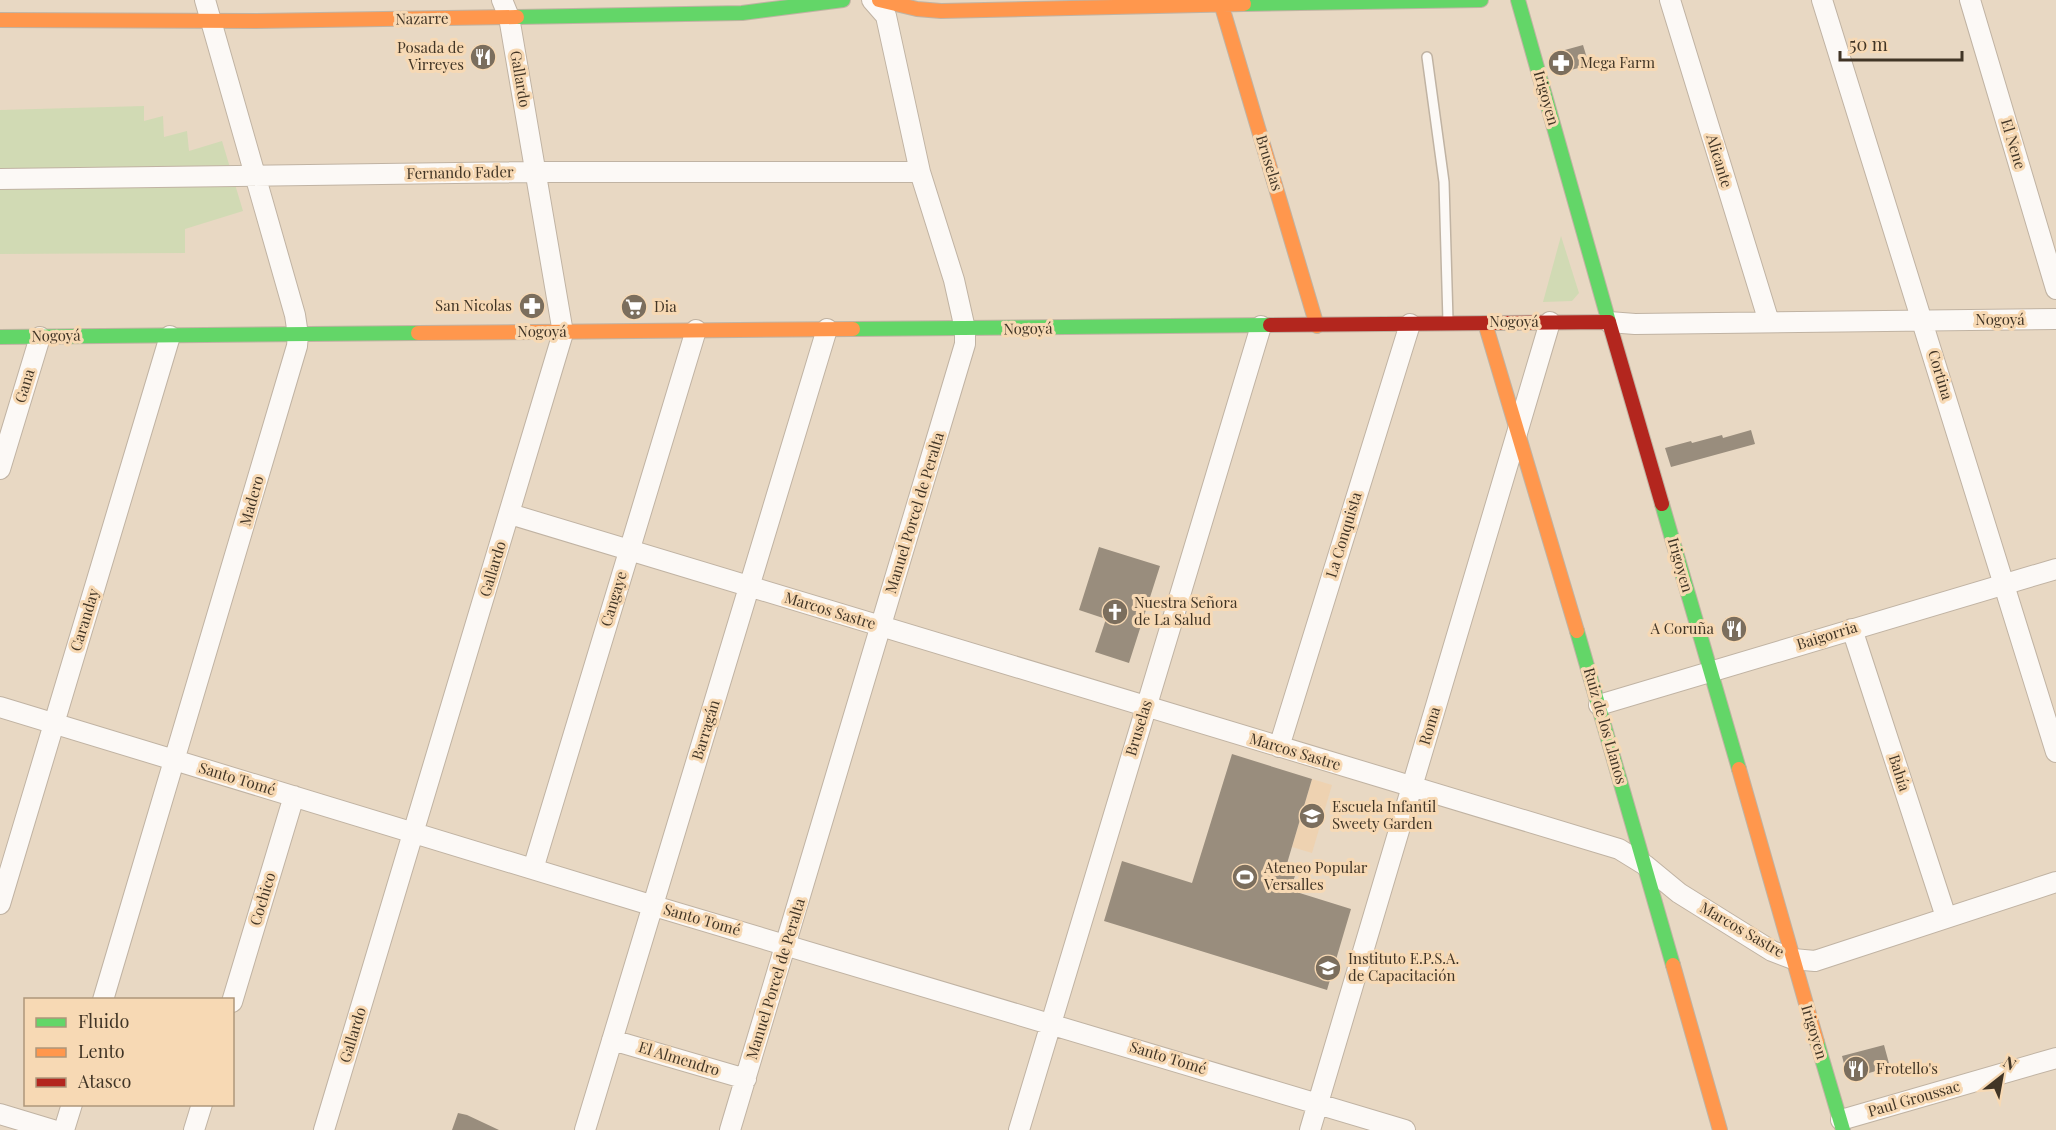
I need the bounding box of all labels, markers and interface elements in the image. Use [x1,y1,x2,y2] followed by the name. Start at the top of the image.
[395,8,449,28] street label: Nazarre
[1840,24,1962,62] scale bar
[1849,32,1888,56] text: 50 m
[397,37,464,74] place label: Posada de Virreyes
[468,42,498,72] restaurant icon: Posada de Virreyes
[1546,48,1576,78] pharmacy icon: Mega Farm
[506,49,536,109] street label: Gallardo
[1580,52,1656,72] place label: Mega Farm
[1530,68,1564,127] street label: Irigoyen
[1997,116,2031,171] street label: El Nene
[1702,131,1738,190] street label: Alicante
[1252,132,1288,193] street label: Bruselas
[406,161,514,183] street label: Fernando Fader
[517,291,547,321] pharmacy icon: San Nicolas
[619,292,649,322] supermarket icon: Dia
[435,295,512,315] place label: San Nicolas
[654,296,677,316] place label: Dia
[1975,309,2025,329] street label: Nogoyá
[1489,311,1539,331] street label: Nogoyá
[1003,318,1053,338] street label: Nogoyá
[517,321,567,341] street label: Nogoyá
[31,325,81,345] street label: Nogoyá
[1924,347,1958,403] street label: Cortina
[9,366,39,405] street label: Gana
[880,429,948,596] street label: Manuel Porcel de Peralta
[234,473,268,528] street label: Madero
[1321,489,1366,580] street label: La Conquista
[1664,535,1698,594] street label: Irigoyen
[474,538,510,599] street label: Gallardo
[595,569,631,629] street label: Cangaye
[65,586,103,653] street label: Caranday
[782,587,878,633] street label: Marcos Sastre
[1134,592,1238,629] place label: Nuestra Señora de La Salud
[1100,597,1130,627] church icon: Nuestra Señora de La Salud
[1719,614,1749,644] restaurant icon: A Coruña
[1794,616,1860,654] street label: Baigorria
[1649,618,1715,638] place label: A Coruña
[1580,665,1632,786] street label: Ruiz de los Llanos
[686,697,724,762] street label: Barragán
[1120,697,1156,758] street label: Bruselas
[1414,704,1444,747] street label: Roma
[1247,728,1343,774] street label: Marcos Sastre
[1885,752,1915,794] street label: Bahía
[196,757,278,799] street label: Santo Tomé
[1332,796,1436,833] place label: Escuela Infantil Sweety Garden
[1297,801,1327,831] school or university icon: Escuela Infantil Sweety Garden
[1263,857,1368,894] place label: Ateneo Popular Versalles
[1230,862,1260,892] sports icon: Ateneo Popular Versalles
[245,870,280,928] street label: Cochico
[741,895,809,1062] street label: Manuel Porcel de Peralta
[1697,897,1788,961] street label: Marcos Sastre
[661,899,743,940] street label: Santo Tomé
[1348,948,1459,985] place label: Instituto E.P.S.A. de Capacitación
[1313,953,1343,983] school or university icon: Instituto E.P.S.A. de Capacitación
[24,998,234,1106] legend
[1797,1002,1833,1061] street label: Irigoyen
[334,1004,370,1065] street label: Gallardo
[78,1009,129,1033] text: Fluido
[636,1036,722,1080] street label: El Almendro
[1127,1036,1209,1078] street label: Santo Tomé
[78,1039,125,1063] text: Lento
[1972,1046,2032,1106] north arrow
[2000,1051,2021,1075] text: N
[1841,1054,1871,1084] restaurant icon: Frotello's
[1876,1058,1938,1078] place label: Frotello's
[77,1069,131,1093] text: Atasco
[1865,1075,1962,1121] street label: Paul Groussac

